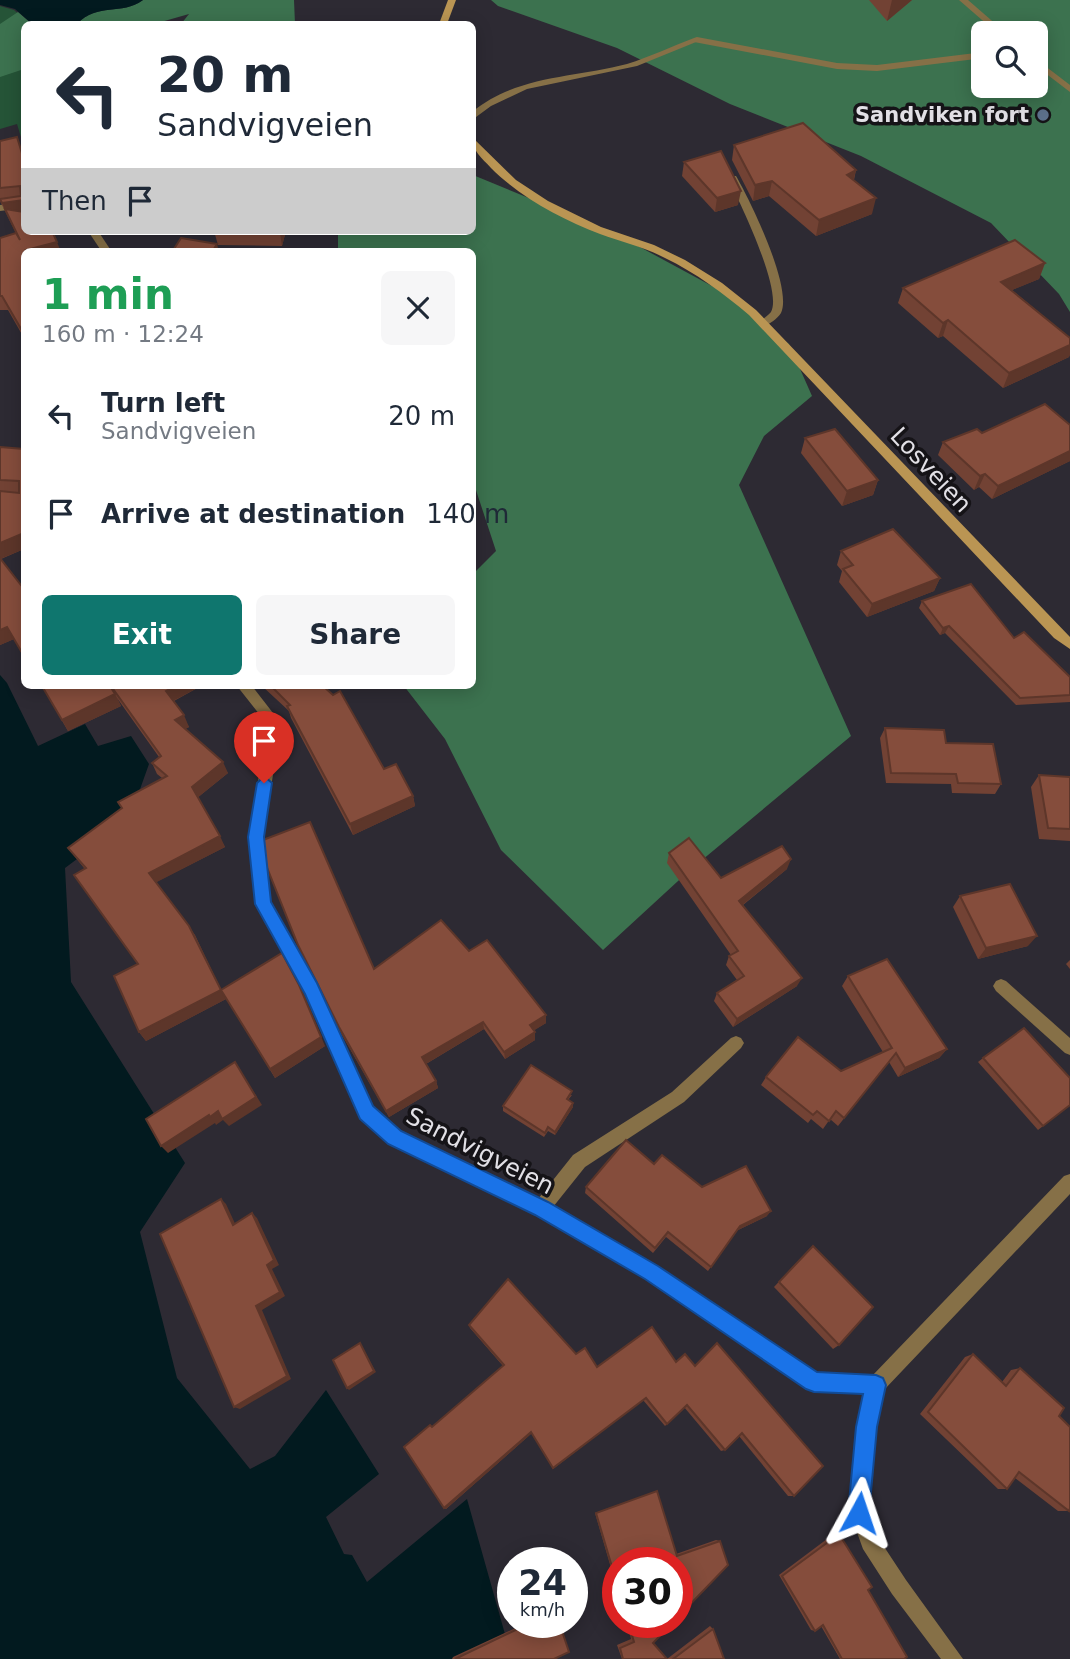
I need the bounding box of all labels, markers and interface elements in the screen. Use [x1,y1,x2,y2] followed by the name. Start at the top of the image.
[971,21,1048,98] map controls
[971,21,1048,98] button: search
[157,47,293,104] text: 20 m
[42,49,133,140] icon: left
[855,103,1029,127] place label: Sandviken fort
[157,106,373,144] text: Sandvigveien
[1035,107,1051,123] marker: Sandviken fort
[121,182,159,220] icon: arrive
[42,186,107,216] text: Then
[42,270,174,319] text: 1 min
[381,271,455,345] button: close
[42,321,204,347] text: 160 m · 12:24
[101,388,225,418] text: Turn left
[42,397,80,435] icon: left
[388,401,455,431] text: 20 m
[101,418,256,444] text: Sandvigveien
[885,422,977,518] street label: Losveien
[42,495,80,533] icon: arrive
[101,499,405,529] text: Arrive at destination
[426,499,509,529] text: 140 m
[42,595,242,675] button: Exit
[256,595,455,675] button: Share
[234,711,294,783] pin
[245,722,283,760] icon: arrive
[401,1102,559,1200] street label: Sandvigveien
[822,1476,896,1550] position arrow
[602,1547,693,1638] speed limit sign: 30
[518,1563,567,1603] text: 24
[520,1599,565,1620] text: km/h

